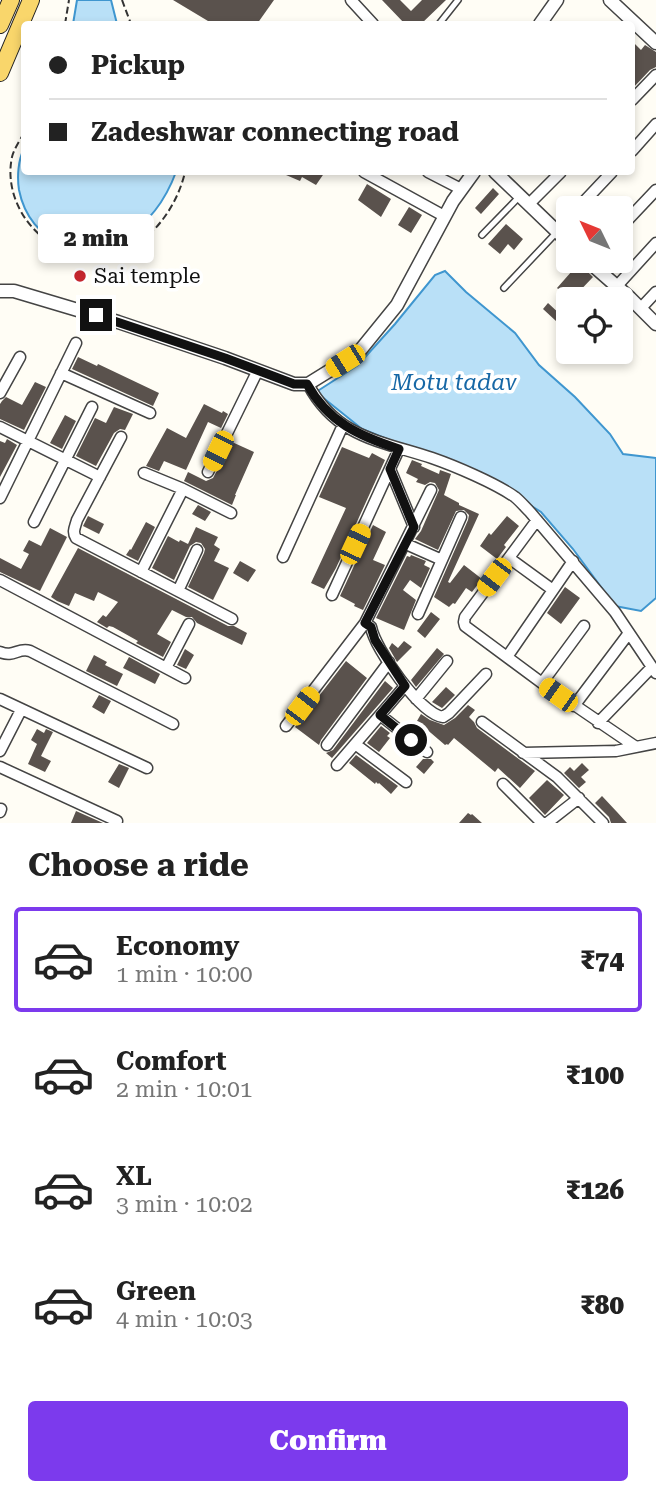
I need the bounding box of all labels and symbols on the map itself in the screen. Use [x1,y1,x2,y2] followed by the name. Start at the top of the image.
[556,196,634,273] north arrow
[38,214,154,262] callout: 2 min
[94,264,201,288] place label: Sai temple
[72,268,88,284] marker: Sai temple
[80,299,112,331] route end
[322,341,369,381] car
[390,369,517,396] water label: Motu tadav
[200,428,237,474] car
[337,521,374,567] car
[473,554,516,600] car
[535,674,582,716] car
[281,683,324,729] car
[395,724,427,756] route start

